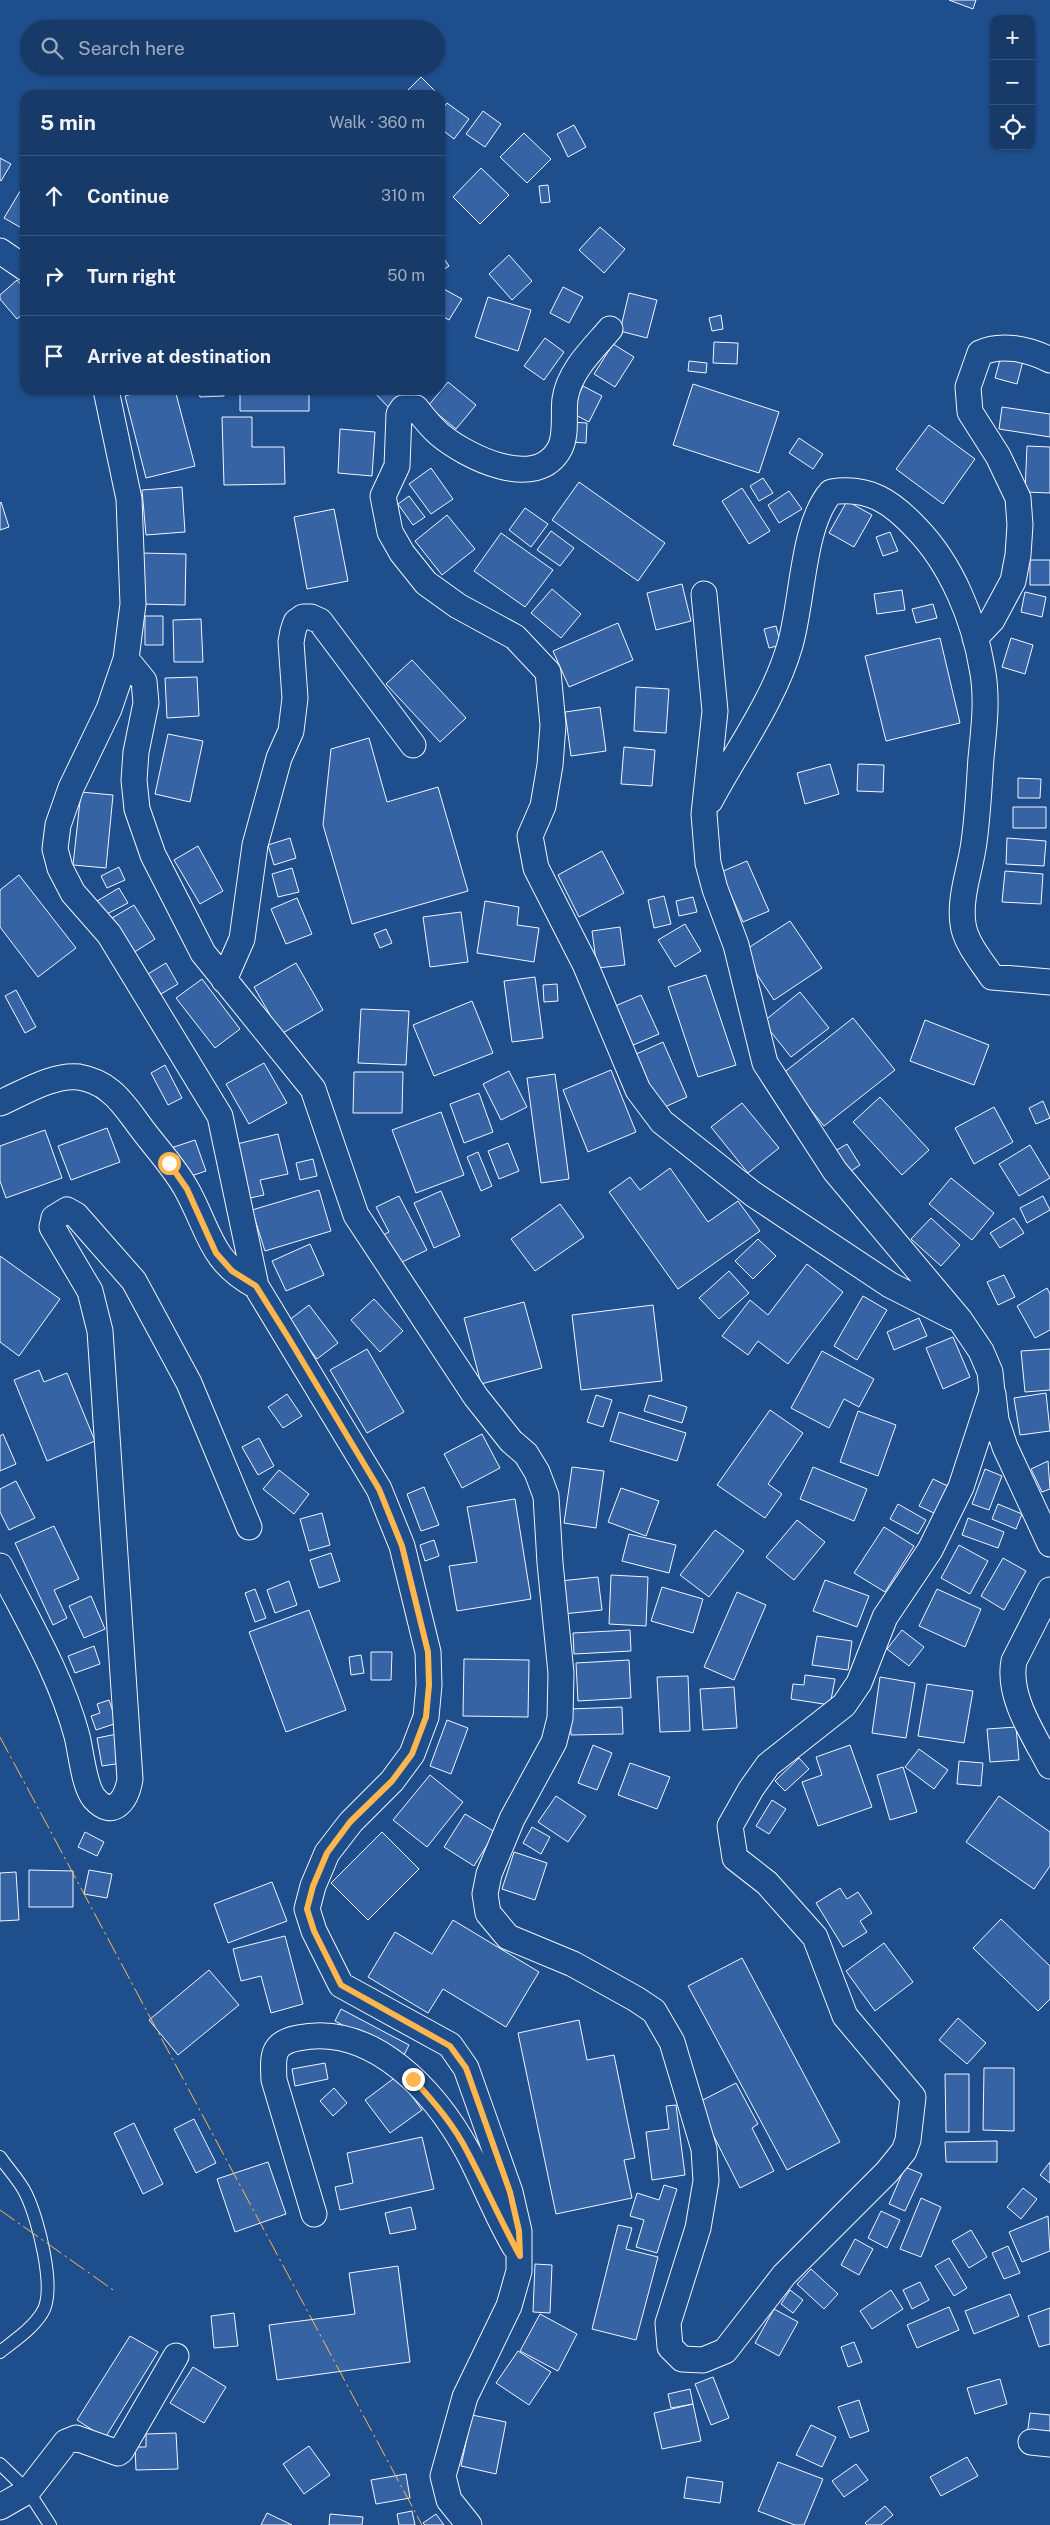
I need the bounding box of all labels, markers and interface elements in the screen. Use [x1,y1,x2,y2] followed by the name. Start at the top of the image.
[990,15,1035,150] map controls
[990,15,1035,60] button: +
[20,20,445,75] search box
[38,34,66,62] icon: search
[78,37,185,59] text: Search here
[990,60,1035,105] button: −
[990,105,1035,150] button: locate
[40,110,96,135] text: 5 min
[329,113,425,132] text: Walk · 360 m
[40,182,68,210] icon: ahead
[87,185,169,207] text: Continue
[381,186,425,205] text: 310 m
[40,262,68,290] icon: right
[87,265,176,287] text: Turn right
[387,266,425,285] text: 50 m
[40,342,68,370] icon: arrive
[87,345,271,367] text: Arrive at destination
[158,1152,181,1175] route start
[402,2068,425,2091] route end

